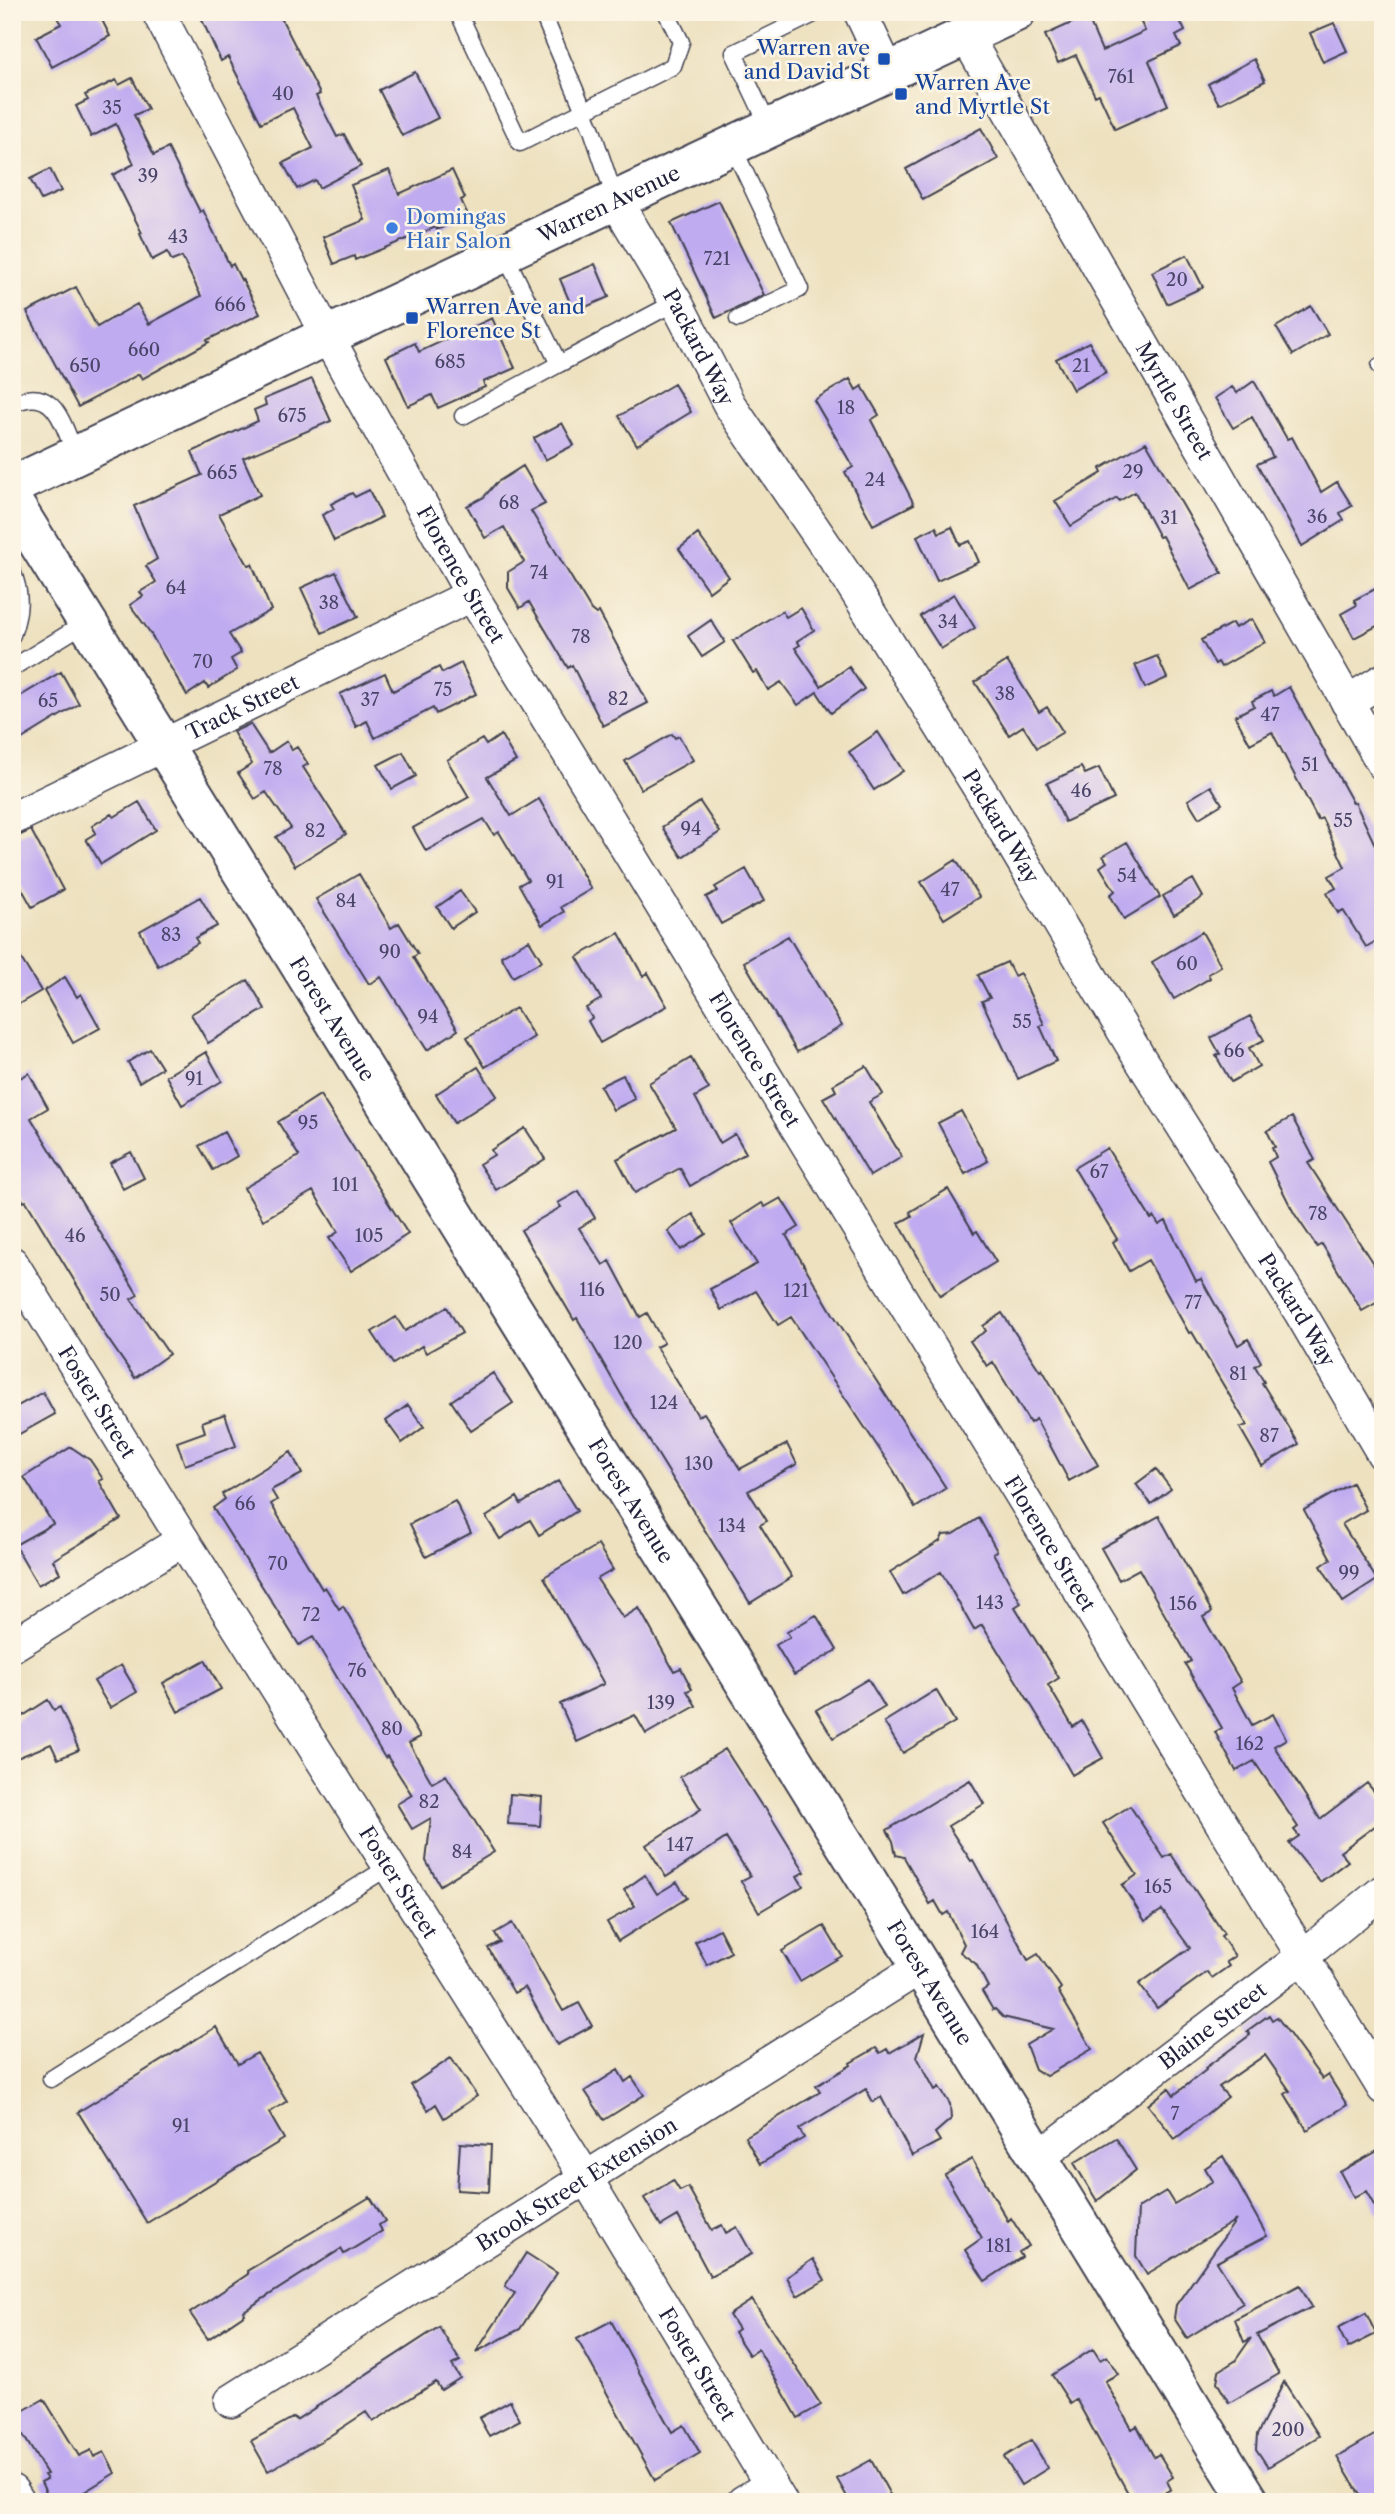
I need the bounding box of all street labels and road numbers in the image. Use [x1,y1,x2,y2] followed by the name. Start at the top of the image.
[533,160,684,248] street label: Warren Avenue
[658,284,740,410] street label: Packard Way
[1131,337,1219,464] street label: Myrtle Street
[412,501,511,648] street label: Florence Street
[182,669,303,745] street label: Track Street
[958,765,1045,888] street label: Packard Way
[285,952,381,1085] street label: Forest Avenue
[704,987,806,1132] street label: Florence Street
[1253,1248,1342,1371] street label: Packard Way
[53,1341,142,1463] street label: Foster Street
[584,1434,680,1567] street label: Forest Avenue
[1000,1471,1102,1616] street label: Florence Street
[354,1821,444,1943] street label: Foster Street
[883,1915,978,2049] street label: Forest Avenue
[1154,1976,1271,2074] street label: Blaine Street
[471,2111,681,2256] street label: Brook Street Extension
[654,2303,742,2425] street label: Foster Street

